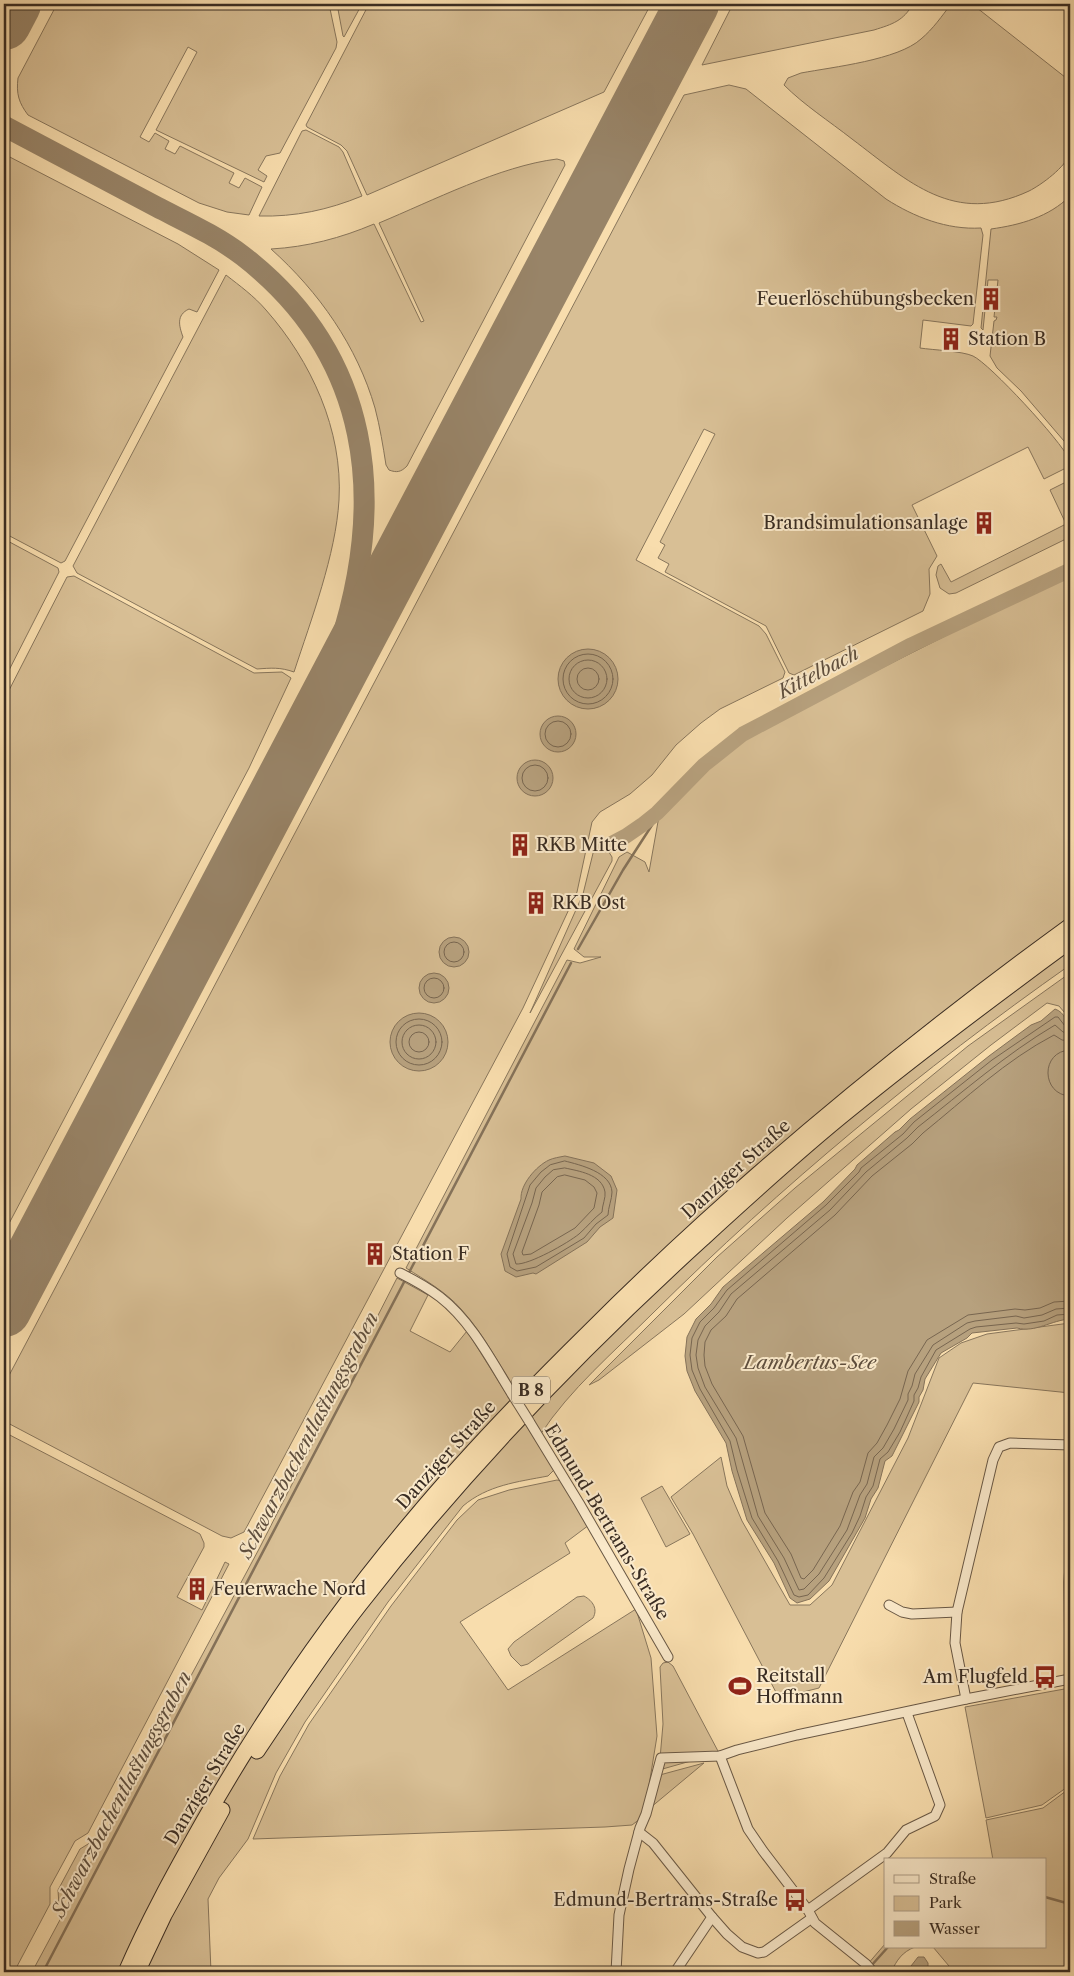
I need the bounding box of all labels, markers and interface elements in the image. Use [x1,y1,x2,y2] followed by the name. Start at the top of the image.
[978,286,1004,312] building icon: Feuerlöschübungsbecken
[756,288,974,310] place label: Feuerlöschübungsbecken
[938,326,964,352] building icon: Station B
[968,328,1046,350] place label: Station B
[971,510,997,536] building icon: Brandsimulationsanlage
[763,512,968,534] place label: Brandsimulationsanlage
[772,641,863,704] water label: Kittelbach
[507,832,533,858] building icon: RKB Mitte
[536,834,627,856] place label: RKB Mitte
[523,890,549,916] building icon: RKB Ost
[552,892,626,914] place label: RKB Ost
[677,1115,795,1223] street label: Danziger Straße
[362,1241,388,1267] building icon: Station F
[392,1243,470,1265] place label: Station F
[233,1308,383,1563] water label: Schwarzbachentlastungsgraben
[742,1351,877,1374] water label: Lambertus-See
[512,1376,550,1404] road number: B 8
[392,1396,500,1514] street label: Danziger Straße
[540,1420,674,1624] street label: Edmund-Bertrams-Straße
[184,1576,210,1602] building icon: Feuerwache Nord
[213,1578,366,1600] place label: Feuerwache Nord
[1032,1664,1058,1690] bus stop icon: Am Flugfeld
[756,1665,843,1708] place label: Reitstall Hoffmann
[922,1666,1028,1688] place label: Am Flugfeld
[46,1667,196,1922] water label: Schwarzbachentlastungsgraben
[727,1673,753,1699] sports icon: Reitstall Hoffmann
[160,1719,250,1849] street label: Danziger Straße
[884,1858,1046,1948] legend
[929,1869,976,1888] text: Straße
[782,1887,808,1913] bus stop icon: Edmund-Bertrams-Straße
[553,1889,778,1911] place label: Edmund-Bertrams-Straße
[929,1893,963,1912] text: Park
[928,1919,980,1938] text: Wasser

